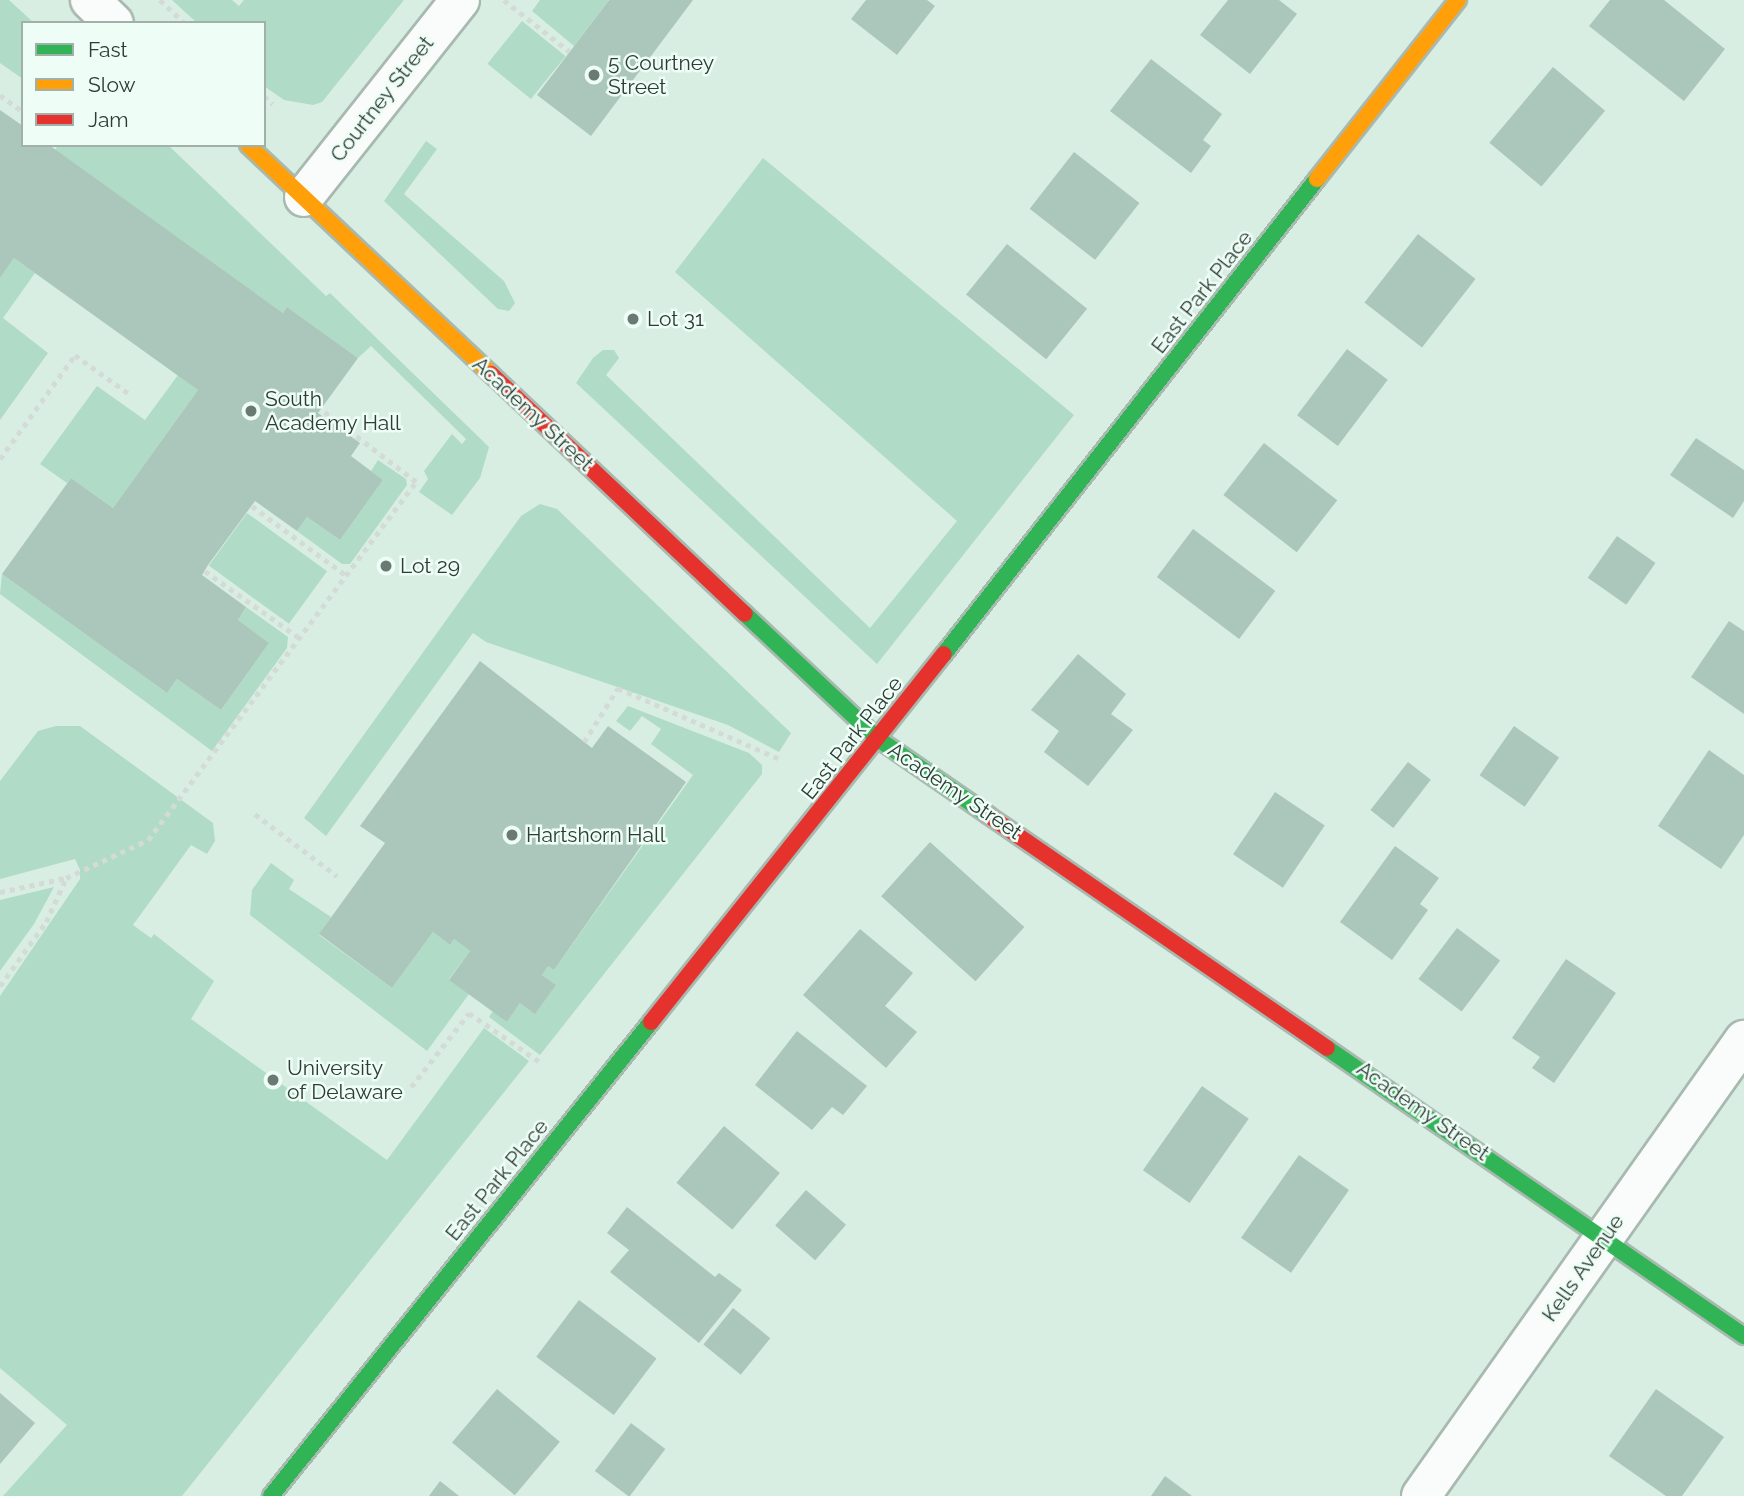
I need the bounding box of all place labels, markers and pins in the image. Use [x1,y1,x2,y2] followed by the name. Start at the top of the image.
[608,50,714,100] place label: 5 Courtney Street
[586,67,602,83] marker: 5 Courtney Street
[647,306,704,332] place label: Lot 31
[625,311,641,327] marker: Lot 31
[265,386,401,436] place label: South Academy Hall
[243,403,259,419] marker: South Academy Hall
[400,553,460,579] place label: Lot 29
[378,558,394,574] marker: Lot 29
[526,822,665,848] place label: Hartshorn Hall
[504,827,520,843] marker: Hartshorn Hall
[287,1055,403,1105] place label: University of Delaware
[265,1072,281,1088] marker: University of Delaware

